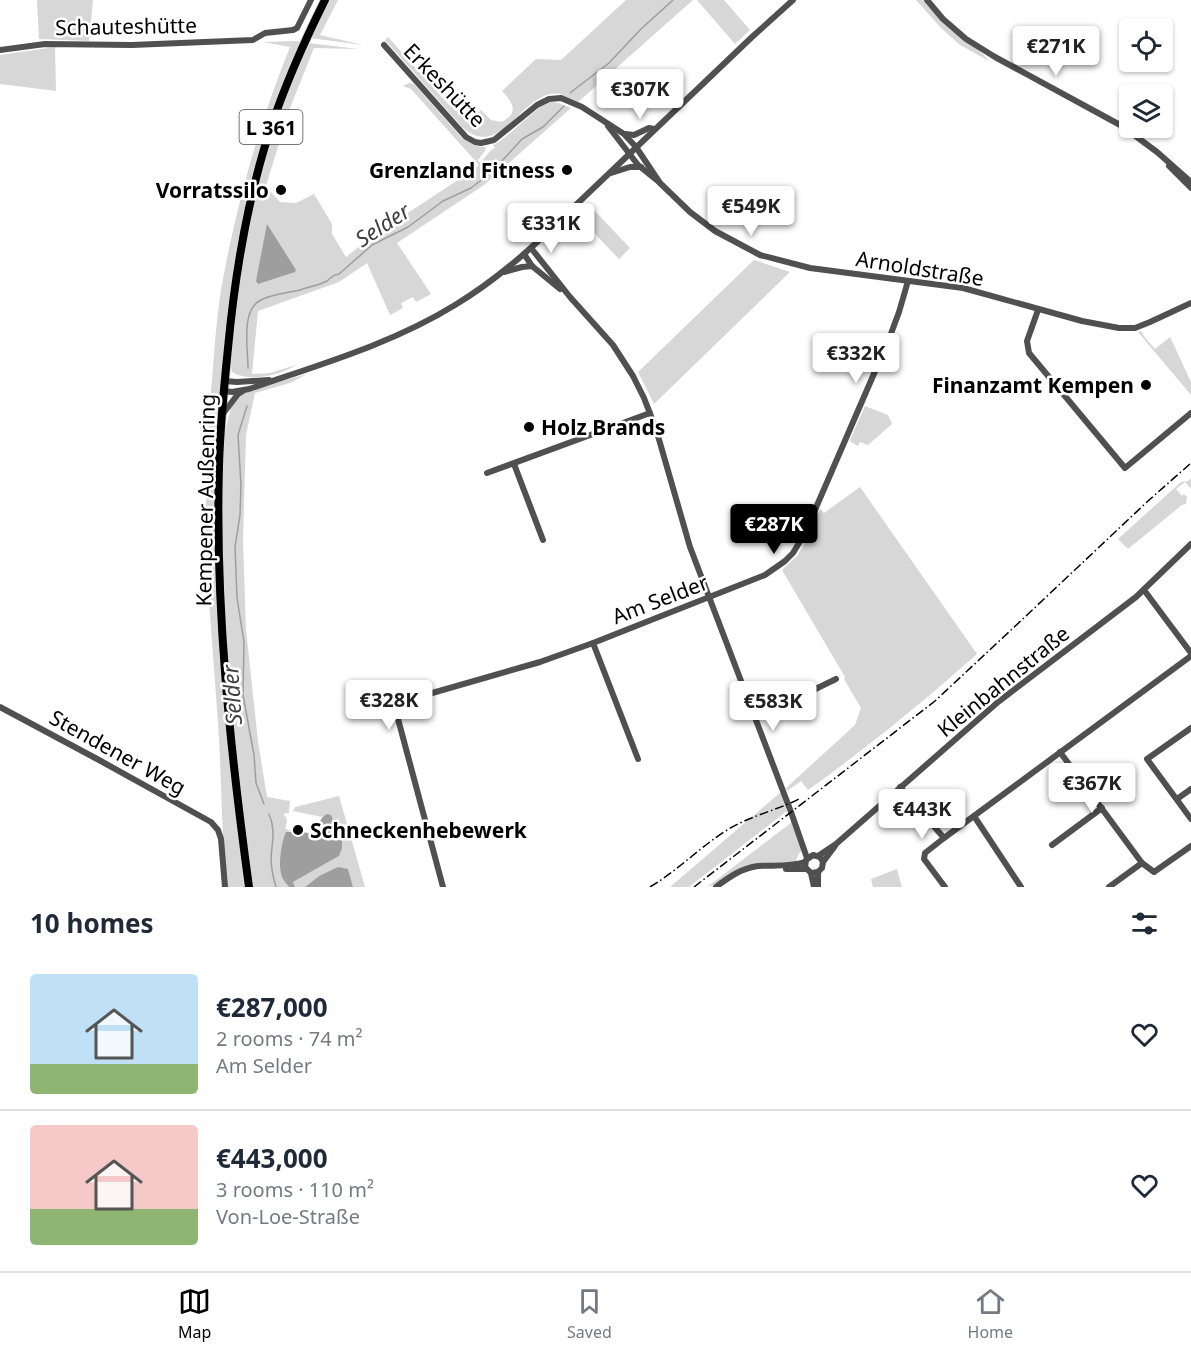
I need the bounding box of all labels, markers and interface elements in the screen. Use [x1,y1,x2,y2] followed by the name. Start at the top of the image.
[55,11,197,41] street label: Schauteshütte
[1119,18,1173,138] map controls
[1119,18,1173,72] button: locate
[1014,26,1098,77] pin: €271K
[1026,32,1086,59] text: €271K
[398,37,492,133] street label: Erkeshütte
[598,69,682,120] pin: €307K
[610,75,670,102] text: €307K
[1119,84,1173,138] button: layers
[240,110,302,144] road number: L 361
[369,156,555,184] place label: Grenzland Fitness
[560,163,574,177] marker: Grenzland Fitness
[156,176,269,204] place label: Vorratssilo
[274,183,288,197] marker: Vorratssilo
[709,186,793,237] pin: €549K
[721,192,781,219] text: €549K
[349,194,416,253] water label: Selder
[509,203,593,254] pin: €331K
[521,209,581,236] text: €331K
[854,244,986,292] street label: Arnoldstraße
[814,333,898,384] pin: €332K
[826,339,886,366] text: €332K
[932,371,1134,399] place label: Finanzamt Kempen
[1139,378,1153,392] marker: Finanzamt Kempen
[189,393,221,607] street label: Kempener Außenring
[541,413,665,441] place label: Holz Brands
[522,420,536,434] marker: Holz Brands
[732,504,816,555] pin: €287K
[744,510,804,537] text: €287K
[608,568,712,630] street label: Am Selder
[931,619,1075,743] street label: Kleinbahnstraße
[214,663,248,726] water label: Selder
[347,680,431,731] pin: €328K
[731,681,815,732] pin: €583K
[359,686,419,713] text: €328K
[743,687,803,714] text: €583K
[45,703,191,801] street label: Stendener Weg
[1050,763,1134,814] pin: €367K
[1062,769,1122,796] text: €367K
[880,789,964,840] pin: €443K
[892,795,952,822] text: €443K
[310,816,528,844] place label: Schneckenhebewerk
[291,823,305,837] marker: Schneckenhebewerk
[30,905,154,941] text: 10 homes
[1128,907,1161,940] icon: filters
[216,989,328,1025] text: €287,000
[78,998,150,1070] icon: home
[1128,1018,1161,1051] icon: heart
[216,1025,363,1052] text: 2 rooms · 74 m²
[216,1052,312,1079] text: Am Selder
[216,1140,328,1176] text: €443,000
[78,1149,150,1221] icon: home
[1128,1169,1161,1202] icon: heart
[216,1176,374,1203] text: 3 rooms · 110 m²
[216,1203,360,1230] text: Von-Loe-Straße
[178,1285,211,1343] tab: Map
[567,1285,612,1343] tab: Saved
[968,1285,1013,1343] tab: Home

